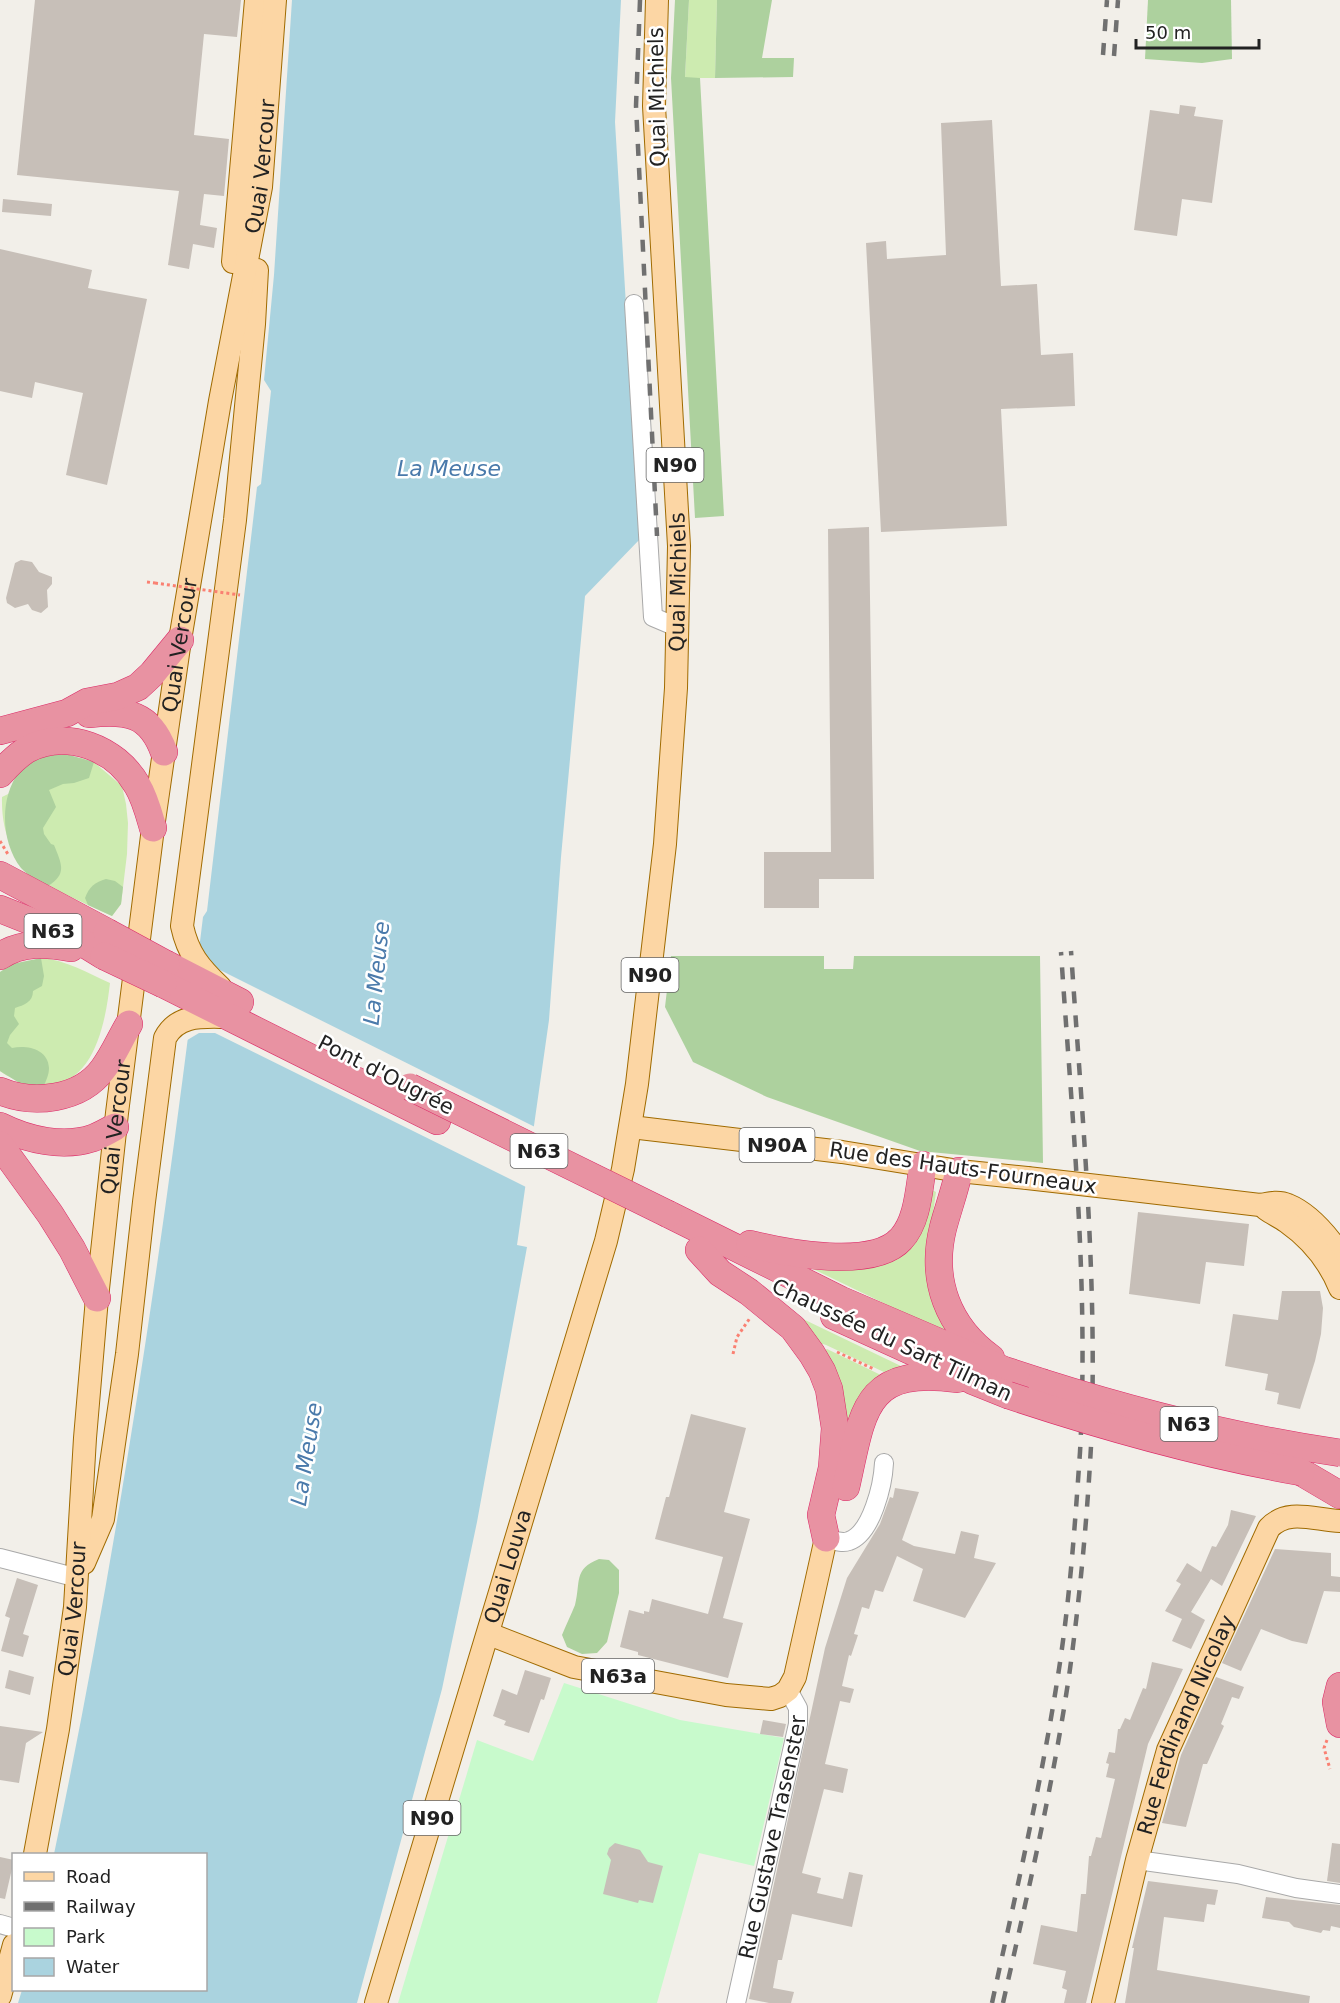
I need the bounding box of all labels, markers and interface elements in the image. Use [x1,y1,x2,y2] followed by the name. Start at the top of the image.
[1136,12,1259,50] scale bar
[1145,22,1191,43] text: 50 m
[644,27,670,167] street label: Quai Michiels
[240,98,280,236] street label: Quai Vercour
[646,448,704,482] road number: N90
[397,456,501,481] water label: La Meuse
[665,512,691,652] street label: Quai Michiels
[158,576,202,714] street label: Quai Vercour
[25,914,82,948] road number: N63
[359,920,394,1026] water label: La Meuse
[622,958,678,992] road number: N90
[314,1030,458,1120] street label: Pont d'Ougrée
[96,1058,136,1196] street label: Quai Vercour
[740,1128,814,1162] road number: N90A
[510,1134,568,1168] road number: N63
[828,1137,1098,1199] street label: Rue des Hauts-Fourneaux
[768,1274,1016,1406] street label: Chaussée du Sart Tilman
[286,1401,327,1507] water label: La Meuse
[1160,1407,1218,1441] road number: N63
[479,1506,536,1626] street label: Quai Louva
[53,1541,91,1678] street label: Quai Vercour
[1133,1611,1240,1838] street label: Rue Ferdinand Nicolay
[582,1659,654,1693] road number: N63a
[734,1715,810,1961] street label: Rue Gustave Trasenster
[404,1801,460,1835] road number: N90
[12,1853,207,1991] legend
[66,1866,111,1887] text: Road
[66,1896,136,1917] text: Railway
[66,1926,105,1947] text: Park
[66,1956,120,1977] text: Water

